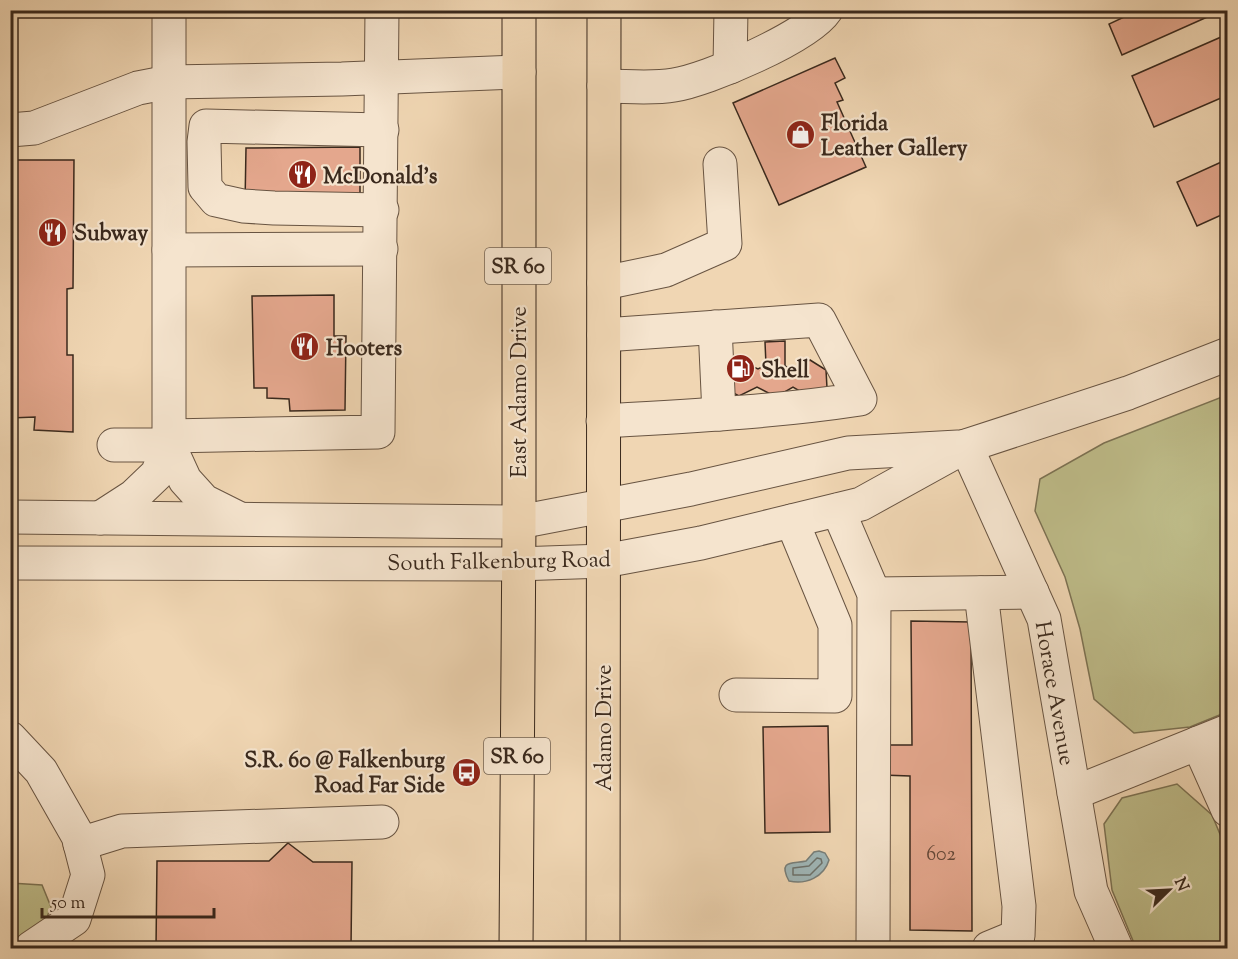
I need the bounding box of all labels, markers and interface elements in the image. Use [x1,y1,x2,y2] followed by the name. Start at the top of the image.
[821,109,968,166] place label: Florida Leather Gallery
[784,119,816,151] shop icon: Florida Leather Gallery
[286,159,318,191] restaurant icon: McDonald's
[323,162,438,194] place label: McDonald's
[37,216,69,248] restaurant icon: Subway
[74,219,148,251] place label: Subway
[485,248,551,284] road number: SR 60
[505,306,537,478] street label: East Adamo Drive
[289,331,321,363] restaurant icon: Hooters
[326,334,402,366] place label: Hooters
[724,353,756,385] fuel station icon: Shell
[761,356,810,388] place label: Shell
[387,545,611,581] street label: South Falkenburg Road
[1025,619,1081,768] street label: Horace Avenue
[590,665,622,792] street label: Adamo Drive
[484,738,550,774] road number: SR 60
[244,746,445,803] place label: S.R. 60 @ Falkenburg Road Far Side
[450,756,482,788] bus stop icon: S.R. 60 @ Falkenburg Road Far Side
[926,841,956,870] house number: 602
[1139,860,1199,920] north arrow
[1167,874,1194,896] text: N
[42,881,214,919] scale bar
[50,891,86,917] text: 50 m

